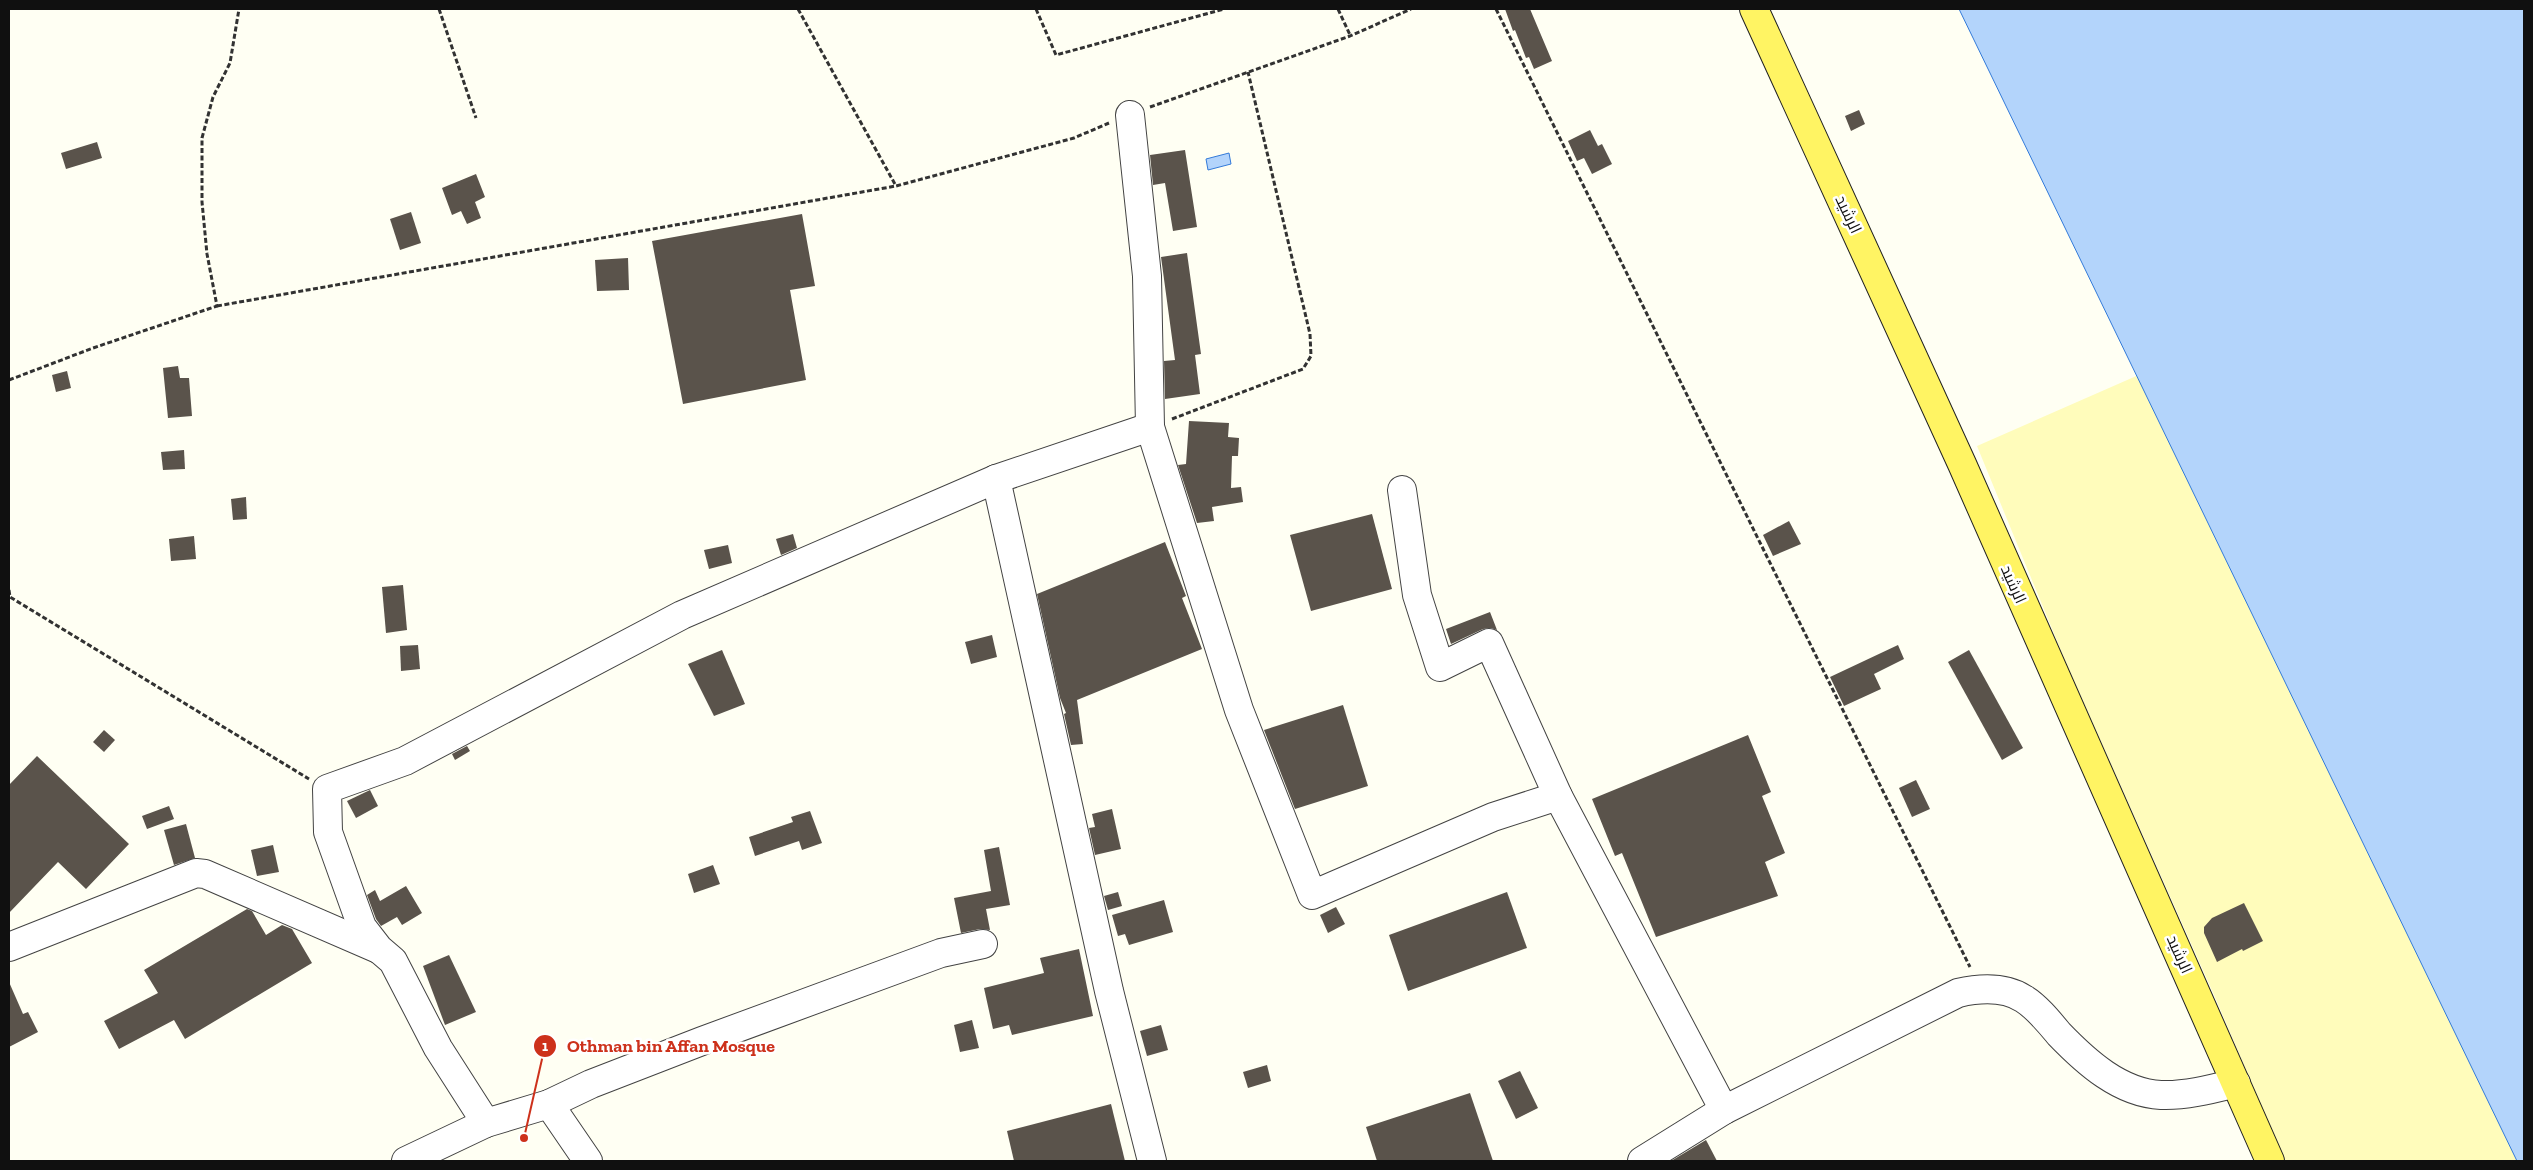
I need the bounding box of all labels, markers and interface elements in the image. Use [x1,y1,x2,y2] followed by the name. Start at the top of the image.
[1831,192,1866,236] street label: الرشيد
[1997,562,2030,606] street label: الرشيد
[2163,932,2196,976] street label: الرشيد
[532,1030,786,1063] callout: Othman bin Affan Mosque
[567,1035,775,1057] text: Othman bin Affan Mosque
[542,1037,548,1055] text: 1

